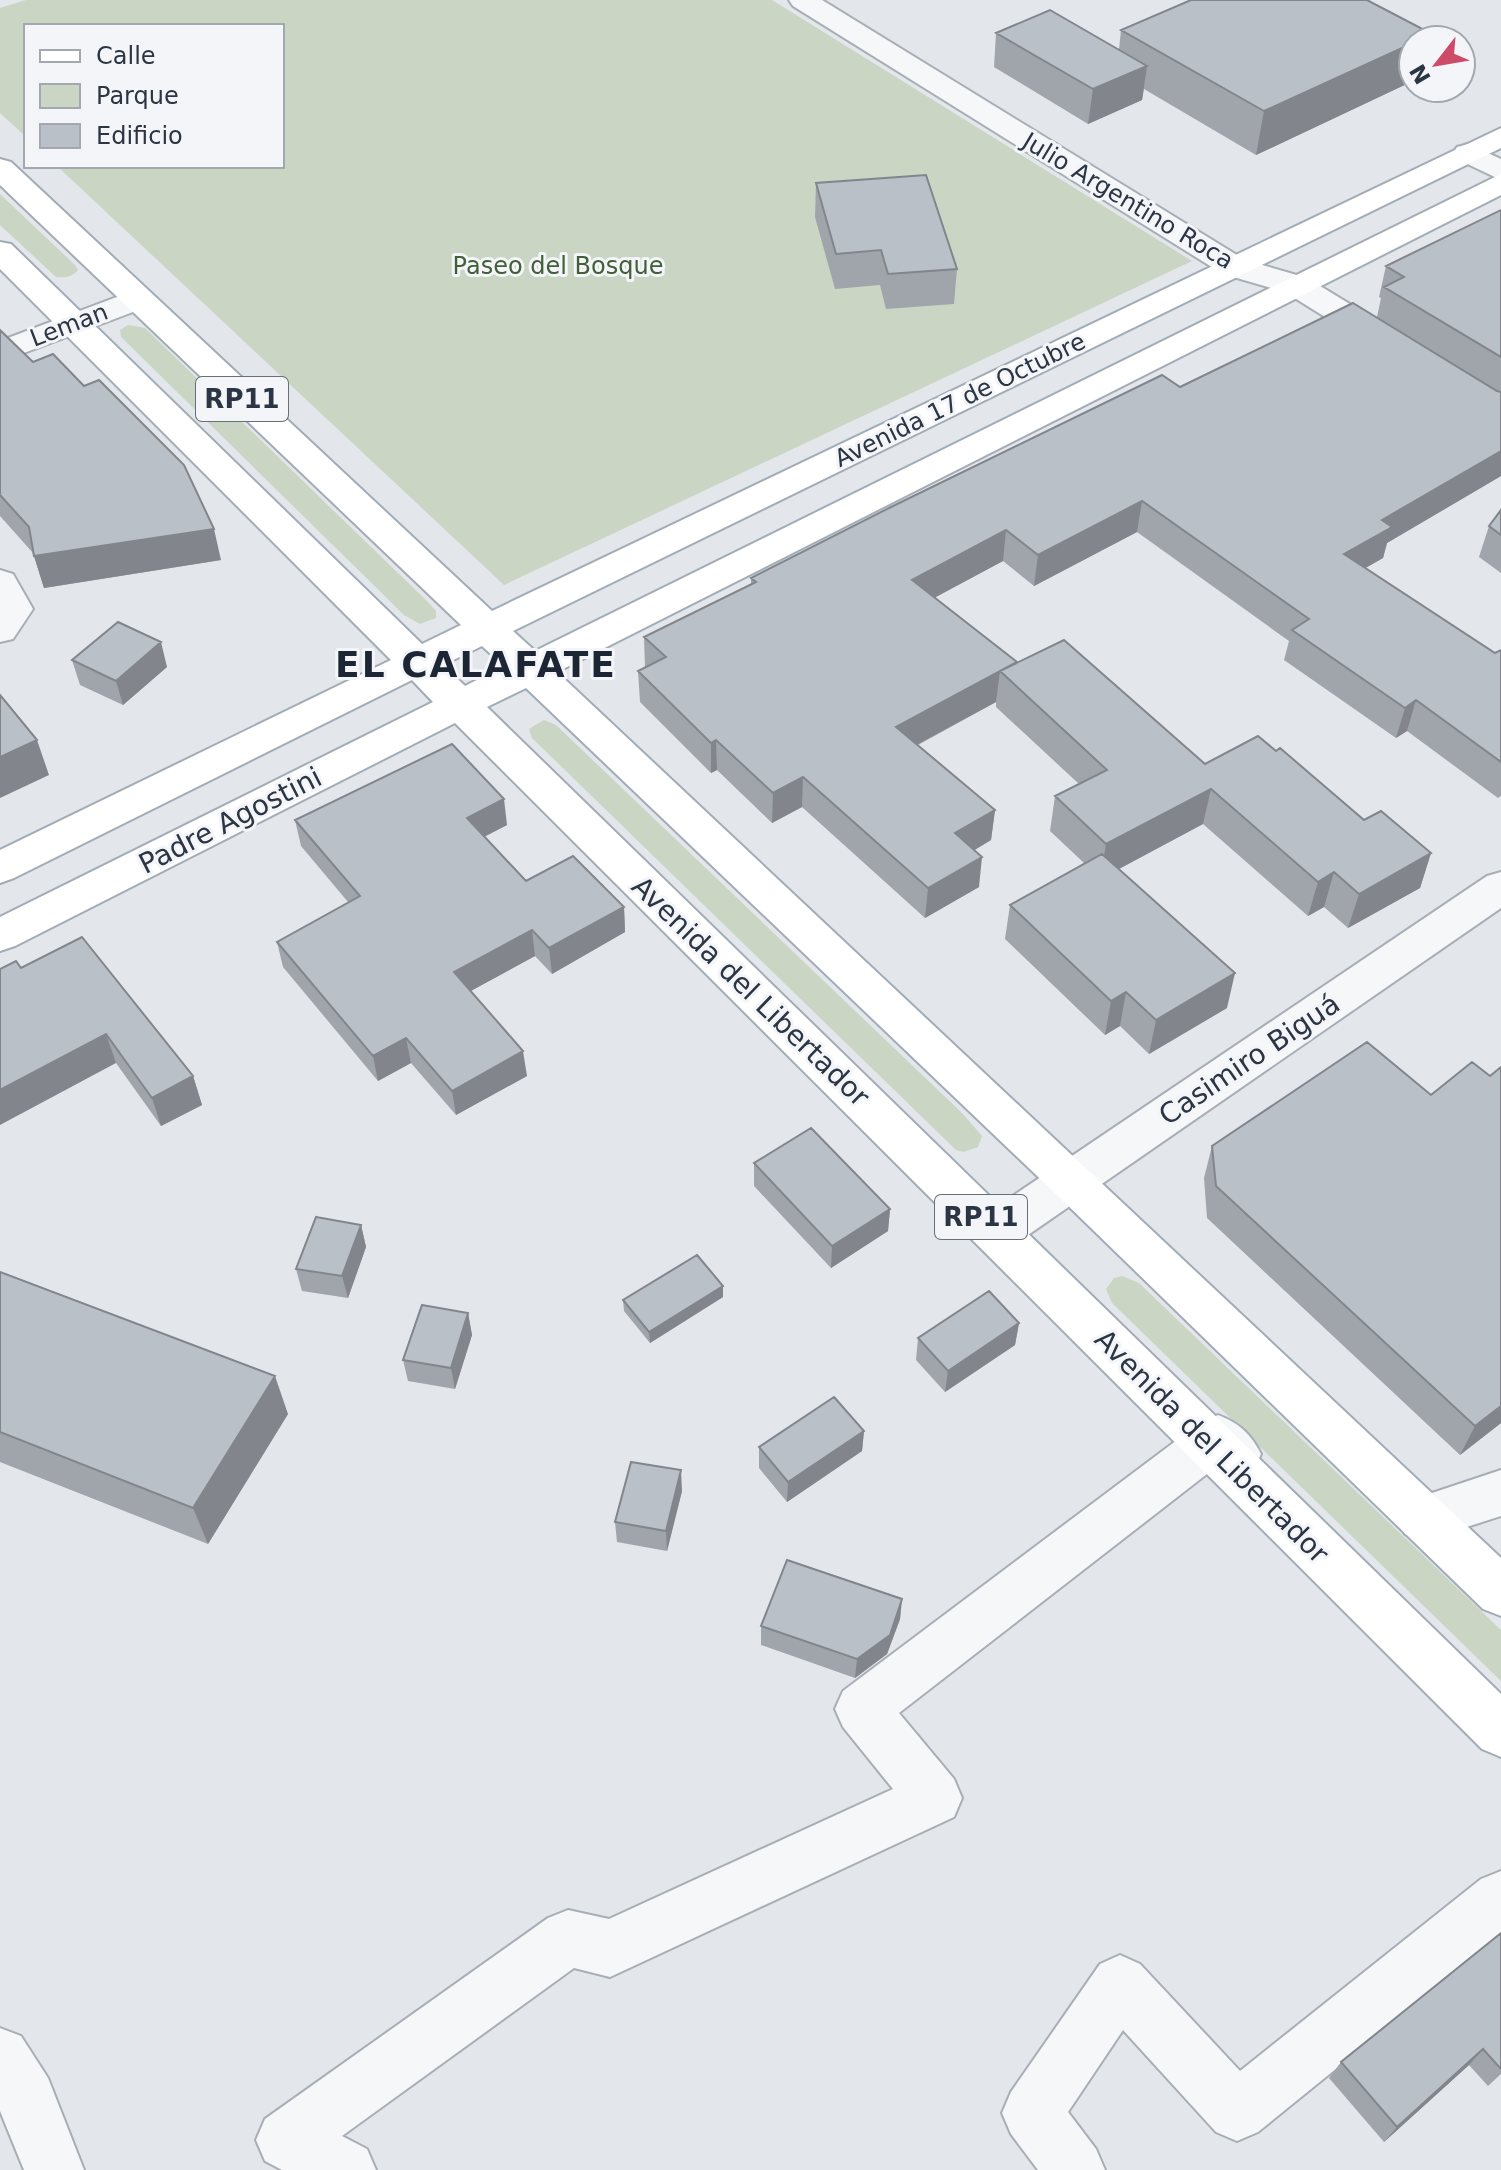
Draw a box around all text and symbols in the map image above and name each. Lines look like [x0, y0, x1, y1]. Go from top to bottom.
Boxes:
legend [24, 24, 284, 168]
north arrow [1397, 24, 1477, 104]
text: Calle [96, 42, 156, 70]
text: N [1405, 60, 1436, 88]
text: Parque [96, 82, 179, 110]
text: Edificio [96, 122, 183, 150]
street label: Julio Argentino Roca [1016, 126, 1238, 275]
park label: Paseo del Bosque [453, 252, 663, 280]
street label: Leman [26, 297, 112, 353]
street label: Avenida 17 de Octubre [830, 327, 1090, 473]
road number: RP11 [196, 377, 288, 421]
district label: EL CALAFATE [335, 644, 617, 685]
street label: Padre Agostini [133, 760, 327, 881]
street label: Avenida del Libertador [625, 869, 876, 1114]
street label: Casimiro Biguá [1153, 987, 1346, 1132]
road number: RP11 [935, 1195, 1027, 1239]
street label: Avenida del Libertador [1088, 1323, 1336, 1570]

